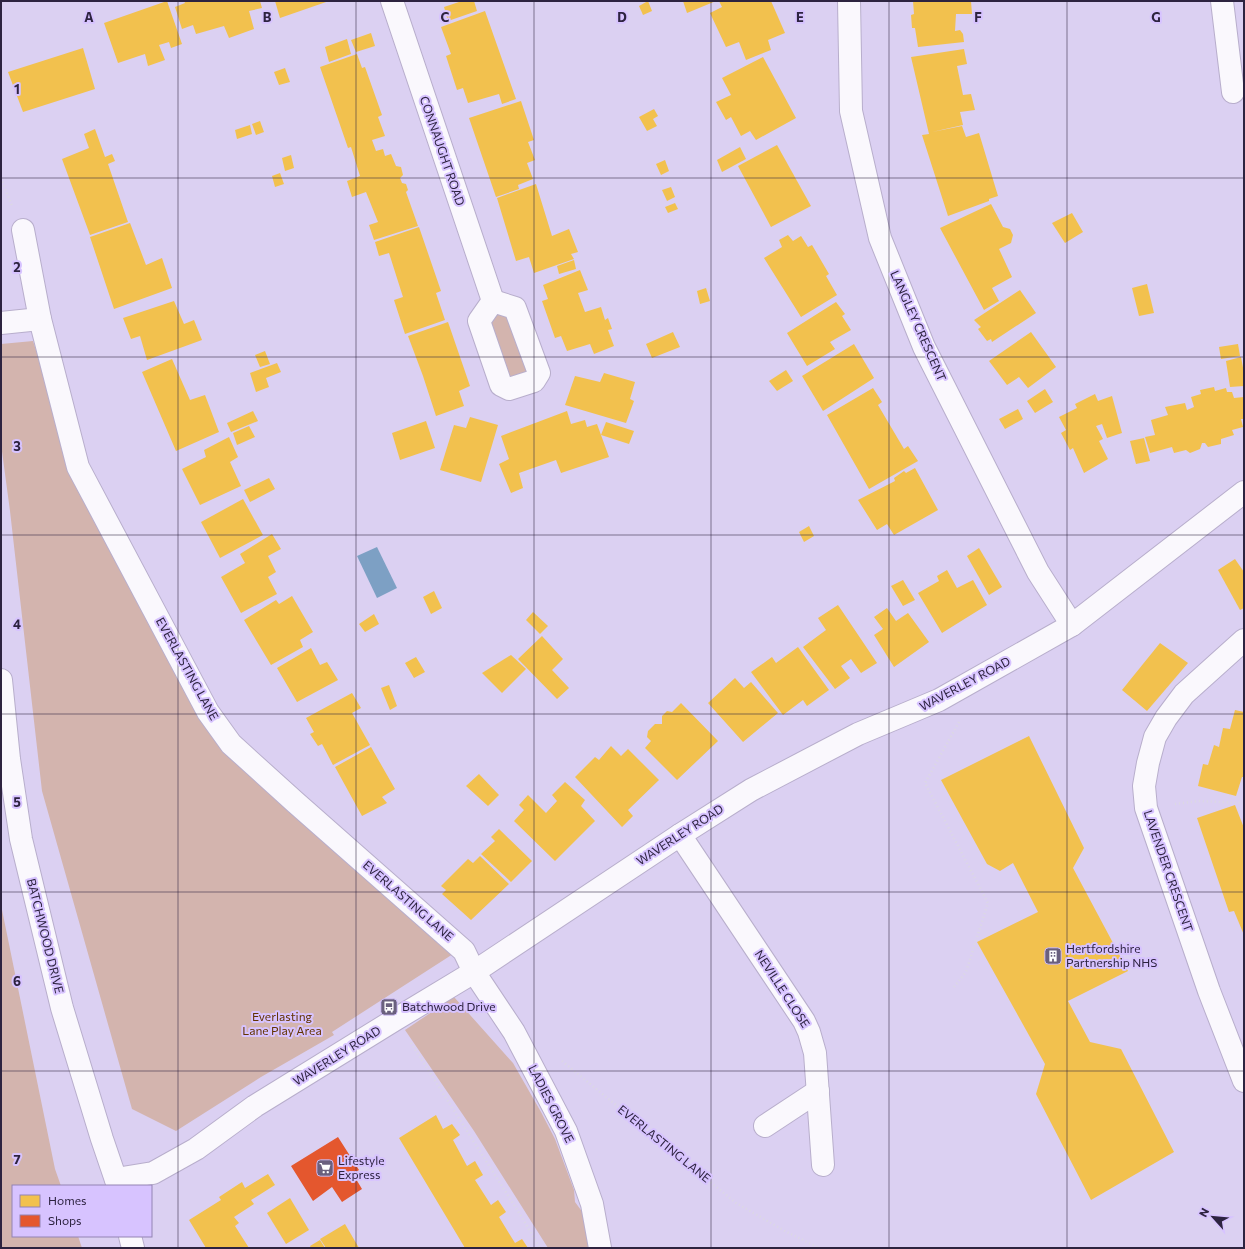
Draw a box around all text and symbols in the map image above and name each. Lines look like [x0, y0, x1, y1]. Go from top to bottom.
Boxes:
text: A [84, 9, 94, 25]
text: B [263, 9, 272, 25]
text: C [441, 9, 450, 25]
text: D [617, 9, 627, 25]
text: E [796, 9, 804, 25]
text: F [974, 9, 982, 25]
text: G [1151, 9, 1161, 25]
text: 1 [14, 81, 20, 97]
street label: CONNAUGHT ROAD [418, 94, 468, 207]
text: 2 [13, 259, 21, 275]
street label: LANGLEY CRESCENT [888, 268, 950, 383]
text: 3 [13, 438, 21, 454]
street label: EVERLASTING LANE [154, 615, 222, 722]
text: 4 [13, 616, 21, 632]
street label: WAVERLEY ROAD [917, 653, 1012, 713]
text: 5 [13, 794, 21, 810]
street label: WAVERLEY ROAD [633, 801, 726, 867]
street label: LAVENDER CRESCENT [1142, 808, 1196, 934]
street label: EVERLASTING LANE [361, 857, 457, 943]
street label: BATCHWOOD DRIVE [25, 877, 67, 995]
place label: Hertfordshire Partnership NHS [1066, 941, 1157, 969]
building icon: Hertfordshire Partnership NHS [1043, 946, 1063, 966]
street label: NEVILLE CLOSE [753, 947, 813, 1030]
text: 6 [13, 973, 21, 989]
bus stop icon: Batchwood Drive [379, 997, 399, 1017]
place label: Batchwood Drive [402, 999, 495, 1013]
park label: Everlasting Lane Play Area [242, 1009, 322, 1037]
street label: WAVERLEY ROAD [290, 1022, 383, 1088]
street label: LADIES GROVE [526, 1062, 578, 1145]
street label: EVERLASTING LANE [616, 1102, 714, 1185]
text: 7 [13, 1151, 21, 1167]
place label: Lifestyle Express [338, 1153, 385, 1181]
supermarket icon: Lifestyle Express [315, 1158, 335, 1178]
legend [12, 1185, 152, 1237]
text: Homes [48, 1193, 86, 1207]
north arrow [1193, 1197, 1233, 1237]
text: N [1196, 1206, 1211, 1219]
text: Shops [48, 1213, 82, 1227]

